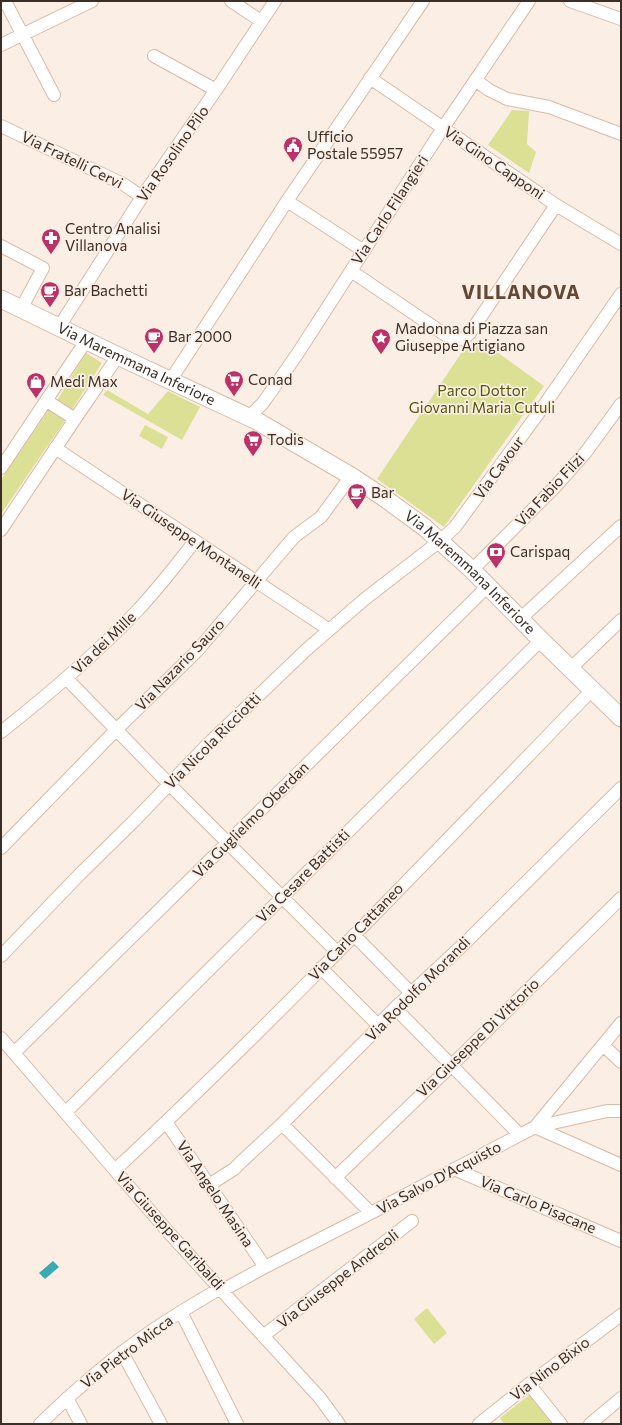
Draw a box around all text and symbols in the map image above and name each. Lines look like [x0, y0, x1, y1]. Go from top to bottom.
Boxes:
street label: Via Rosolino Pilo [132, 102, 212, 205]
street label: Via Gino Capponi [441, 122, 548, 202]
street label: Via Fratelli Cervi [19, 127, 126, 192]
place label: Ufficio Postale 55957 [307, 127, 403, 162]
public building icon: Ufficio Postale 55957 [282, 135, 304, 163]
street label: Via Carlo Filangieri [347, 151, 431, 268]
place label: Centro Analisi Villanova [65, 219, 161, 254]
pharmacy icon: Centro Analisi Villanova [40, 227, 62, 255]
cafe icon: Bar Bachetti [39, 280, 61, 308]
district label: VILLANOVA [461, 280, 581, 303]
place label: Bar Bachetti [64, 281, 148, 299]
street label: Via Maremmana Inferiore [55, 318, 219, 408]
place label: Madonna di Piazza san Giuseppe Artigiano [395, 319, 548, 354]
cafe icon: Bar 2000 [143, 326, 165, 354]
place label: Bar 2000 [168, 327, 232, 345]
place icon: Madonna di Piazza san Giuseppe Artigiano [370, 327, 392, 355]
supermarket icon: Conad [223, 369, 245, 397]
place label: Conad [248, 370, 292, 388]
shop icon: Medi Max [25, 371, 47, 399]
place label: Medi Max [50, 372, 118, 390]
park label: Parco Dottor Giovanni Maria Cutuli [409, 381, 555, 416]
supermarket icon: Todis [242, 429, 264, 457]
place label: Todis [267, 430, 304, 448]
street label: Via Cavour [469, 432, 527, 502]
street label: Via Fabio Filzi [511, 449, 588, 530]
cafe icon: Bar [346, 482, 368, 510]
place label: Bar [371, 483, 395, 501]
street label: Via Giuseppe Montanelli [118, 485, 265, 592]
street label: Via Maremmana Inferiore [402, 506, 540, 637]
bank icon: Carispaq [485, 541, 507, 569]
place label: Carispaq [510, 542, 570, 560]
street label: Via dei Mille [68, 607, 139, 677]
street label: Via Nazario Sauro [131, 615, 228, 714]
street label: Via Nicola Ricciotti [160, 688, 264, 792]
street label: Via Guglielmo Oberdan [189, 758, 312, 881]
street label: Via Cesare Battisti [252, 825, 353, 926]
street label: Via Carlo Cattaneo [304, 879, 406, 984]
street label: Via Rodolfo Morandi [361, 932, 473, 1044]
street label: Via Giuseppe Di Vittorio [412, 974, 542, 1100]
street label: Via Angelo Masina [174, 1137, 258, 1250]
street label: Via Salvo D'Acquisto [373, 1137, 504, 1217]
street label: Via Giuseppe Garibaldi [113, 1167, 229, 1293]
street label: Via Carlo Pisacane [478, 1172, 599, 1237]
street label: Via Giuseppe Andreoli [273, 1225, 402, 1331]
street label: Via Pietro Micca [77, 1311, 176, 1392]
street label: Via Nino Bixio [506, 1332, 593, 1404]

